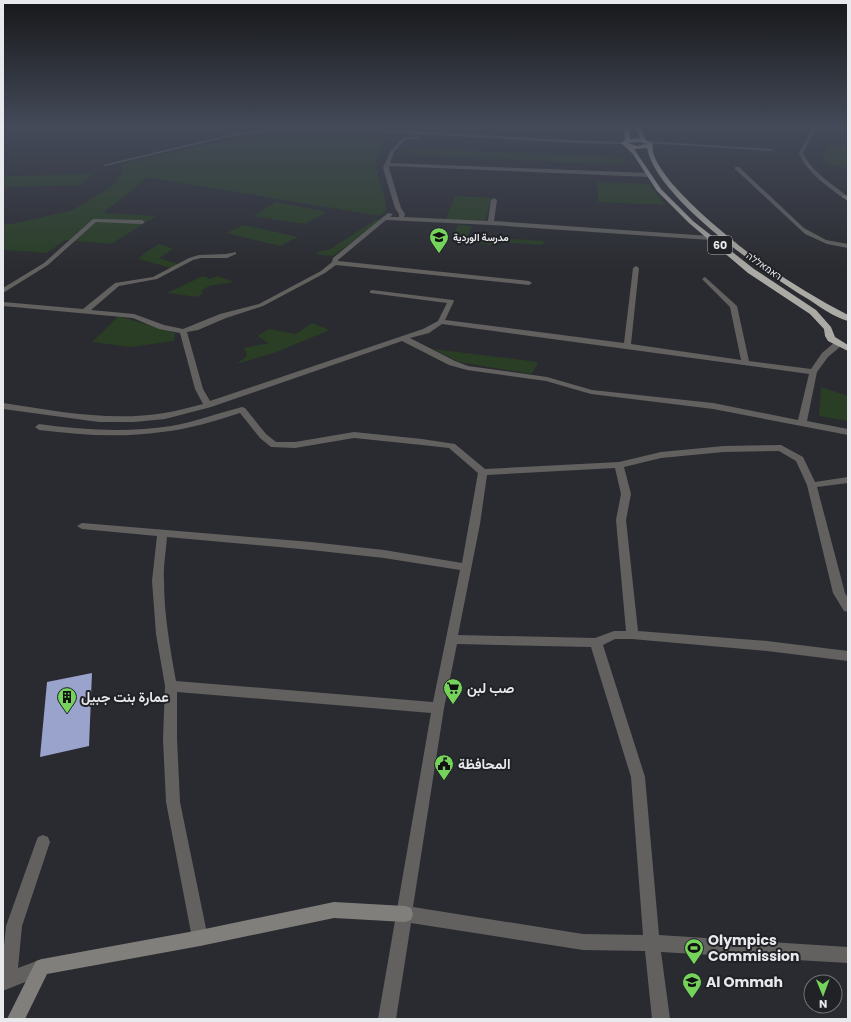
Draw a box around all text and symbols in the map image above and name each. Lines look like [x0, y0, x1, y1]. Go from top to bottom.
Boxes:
school or university icon: مدرسة الوردية [428, 226, 450, 254]
place label: مدرسة الوردية [453, 230, 509, 245]
road number: 60 [708, 236, 732, 254]
street label: ראמאללה [743, 248, 785, 284]
supermarket icon: صب لبن [442, 677, 464, 705]
place label: صب لبن [467, 678, 514, 698]
building icon: عمارة بنت جبيل [56, 686, 78, 714]
place label: عمارة بنت جبيل [81, 687, 169, 707]
public building icon: المحافظة [433, 753, 455, 781]
place label: المحافظة [458, 754, 511, 774]
place label: Olympics Commission [708, 930, 799, 966]
sports icon: Olympics Commission [683, 937, 705, 965]
school or university icon: Al Ommah [681, 971, 703, 999]
place label: Al Ommah [706, 972, 783, 992]
north arrow [803, 974, 843, 1014]
text: N [819, 996, 827, 1012]

